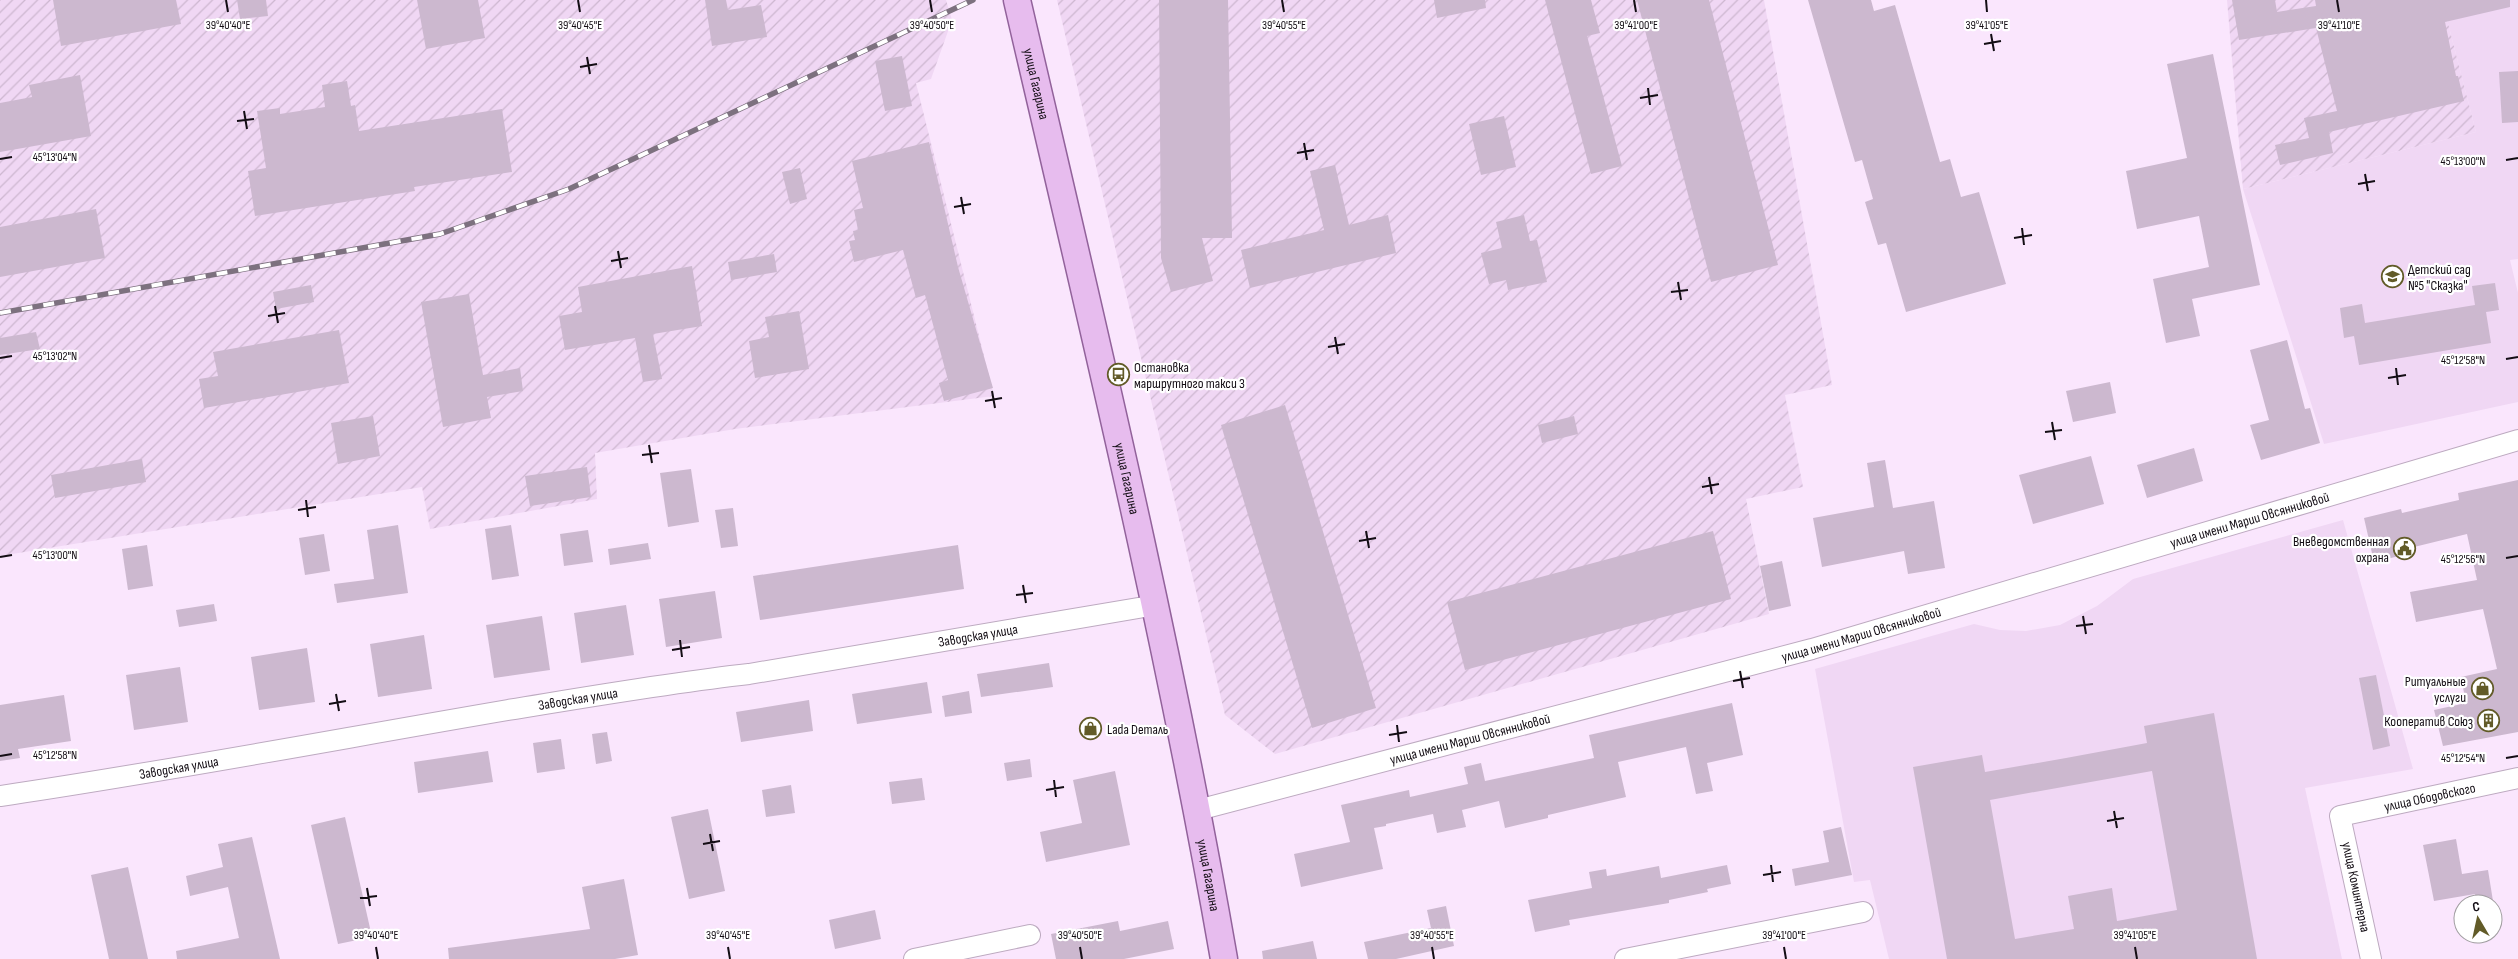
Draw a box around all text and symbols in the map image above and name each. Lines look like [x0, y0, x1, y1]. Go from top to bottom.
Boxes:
text: 39°40'40"E [206, 18, 250, 33]
text: 39°40'45"E [558, 18, 602, 33]
text: 39°40'50"E [910, 18, 954, 33]
text: 39°40'55"E [1262, 18, 1306, 33]
text: 39°41'00"E [1614, 18, 1658, 33]
text: 39°41'05"E [1965, 18, 2009, 33]
text: 39°41'10"E [2318, 18, 2360, 33]
street label: улица Гагарина [1020, 46, 1053, 121]
text: 45°13'04"N [33, 150, 77, 165]
text: 45°13'00"N [2441, 154, 2485, 169]
place label: Детский сад №5 "Сказка" [2408, 261, 2471, 294]
school or university icon: Детский сад №5 "Сказка" [2380, 265, 2404, 289]
text: 45°13'02"N [33, 349, 77, 364]
text: 45°12'58"N [2441, 353, 2485, 368]
place label: Остановка маршрутного такси 3 [1134, 359, 1245, 392]
bus stop icon: Остановка маршрутного такси 3 [1106, 363, 1130, 387]
street label: улица Гагарина [1111, 441, 1143, 516]
street label: улица имени Марии Овсянниковой [2168, 488, 2331, 551]
place label: Вневедомственная охрана [2293, 533, 2389, 566]
public building icon: Вневедомственная охрана [2393, 537, 2417, 561]
text: 45°13'00"N [33, 548, 77, 563]
text: 45°12'56"N [2441, 552, 2485, 567]
street label: улица имени Марии Овсянниковой [1779, 603, 1943, 665]
street label: Заводская улица [937, 620, 1019, 650]
place label: Ритуальные услуги [2405, 673, 2466, 706]
shop icon: Ритуальные услуги [2470, 677, 2494, 701]
street label: Заводская улица [537, 684, 619, 713]
building icon: Кооператив Союз [2477, 709, 2501, 733]
street label: улица имени Марии Овсянниковой [1388, 710, 1552, 768]
place label: Кооператив Союз [2384, 713, 2473, 730]
shop icon: Lada Dеталь [1079, 717, 1103, 741]
place label: Lada Dеталь [1107, 721, 1168, 738]
text: 45°12'58"N [33, 748, 77, 763]
text: 45°12'54"N [2441, 751, 2485, 766]
street label: Заводская улица [138, 752, 220, 783]
street label: улица Ободовского [2382, 779, 2477, 815]
street label: улица Гагарина [1194, 838, 1224, 912]
street label: улица Коминтерна [2338, 840, 2374, 934]
north arrow [2453, 894, 2503, 944]
text: С [2471, 898, 2481, 916]
text: 39°40'40"E [354, 928, 398, 943]
text: 39°40'45"E [706, 928, 750, 943]
text: 39°40'50"E [1058, 928, 1102, 943]
text: 39°40'55"E [1410, 928, 1454, 943]
text: 39°41'00"E [1762, 928, 1806, 943]
text: 39°41'05"E [2113, 928, 2157, 943]

